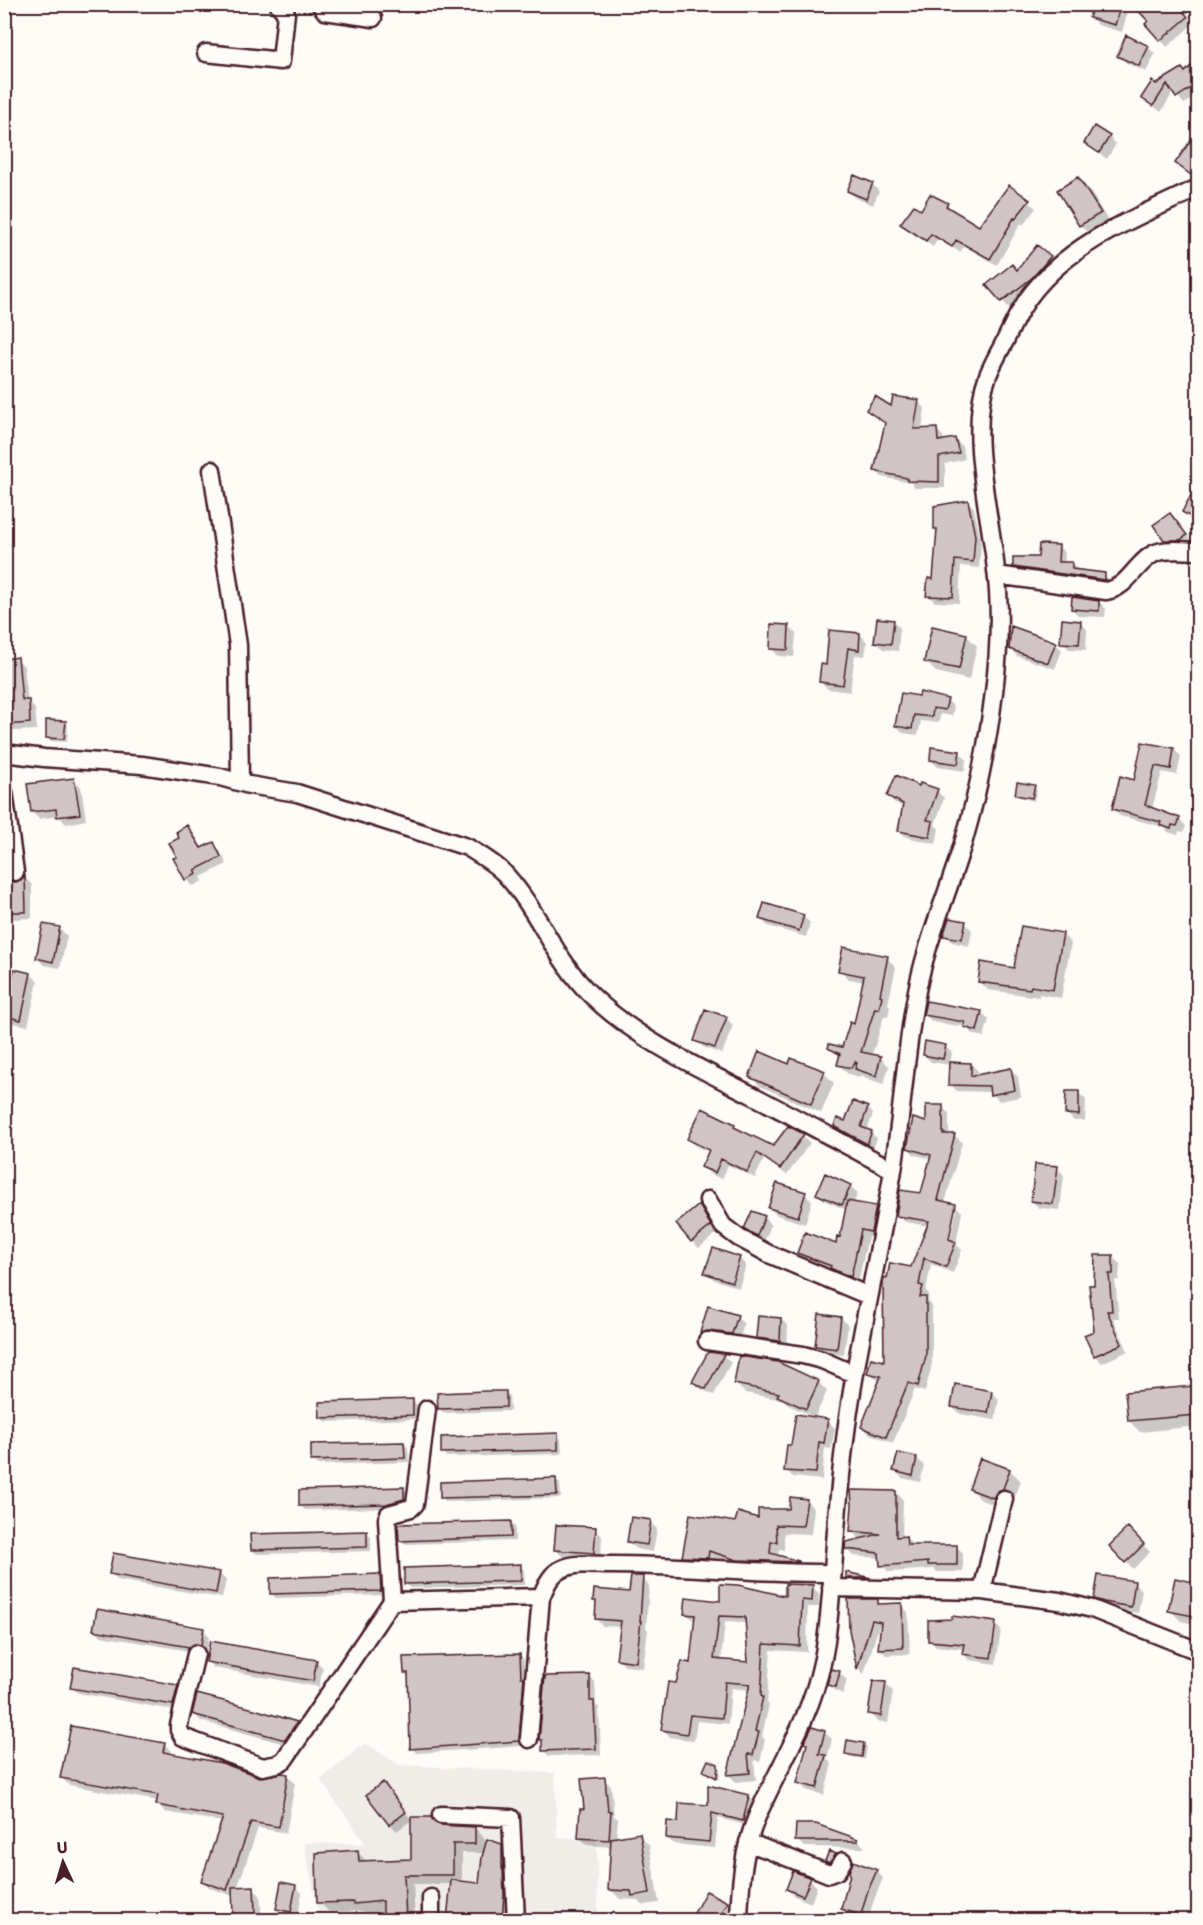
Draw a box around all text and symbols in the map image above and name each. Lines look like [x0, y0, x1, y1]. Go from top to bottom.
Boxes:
north arrow [33, 1832, 93, 1892]
text: U [56, 1837, 68, 1858]

